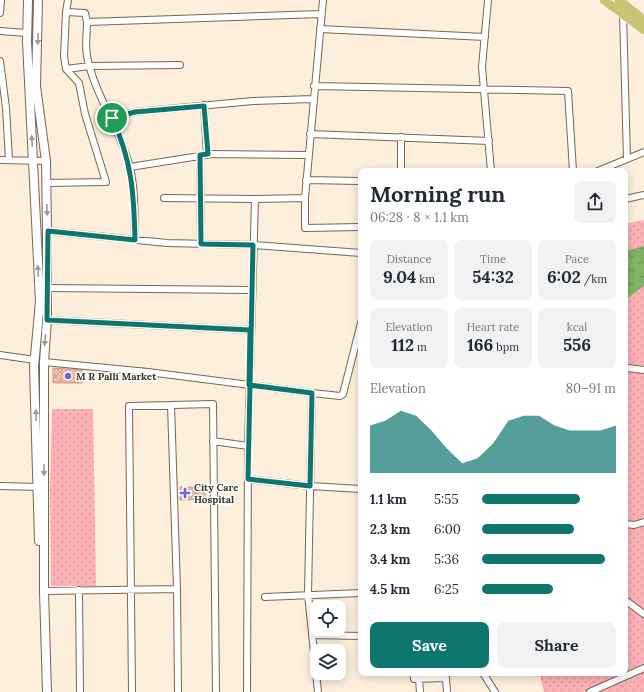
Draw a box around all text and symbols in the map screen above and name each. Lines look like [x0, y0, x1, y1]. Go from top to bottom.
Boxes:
one-way arrow [34, 33, 41, 45]
pin [95, 101, 129, 135]
icon: arrive [101, 107, 123, 129]
one-way arrow [29, 135, 35, 148]
text: Morning run [370, 180, 505, 208]
button: share [574, 181, 616, 223]
one-way arrow [44, 204, 50, 217]
text: 06:28 · 8 × 1.1 km [370, 209, 469, 226]
text: Distance [387, 252, 431, 266]
text: Time [480, 252, 506, 266]
text: Pace [565, 252, 589, 266]
one-way arrow [35, 265, 42, 277]
text: 9.04 [383, 266, 416, 288]
text: 54:32 [472, 266, 514, 288]
text: 6:02 [547, 266, 581, 288]
text: km [416, 272, 435, 286]
text: /km [581, 272, 607, 286]
text: Elevation [385, 320, 433, 334]
text: Heart rate [467, 320, 519, 334]
text: kcal [567, 320, 587, 334]
one-way arrow [42, 334, 49, 346]
text: 112 [391, 334, 414, 356]
text: 166 [467, 334, 493, 356]
text: 556 [563, 334, 591, 356]
text: m [414, 340, 427, 354]
text: bpm [493, 340, 519, 354]
place label: M R Palli Market [76, 370, 157, 383]
marker: M R Palli Market [63, 371, 73, 381]
text: Elevation [370, 380, 426, 397]
text: 80–91 m [566, 380, 616, 397]
one-way arrow [33, 408, 39, 421]
one-way arrow [41, 464, 47, 477]
place label: City Care Hospital [194, 481, 239, 506]
marker: City Care Hospital [179, 487, 191, 499]
text: 1.1 km [370, 491, 407, 508]
text: 5:55 [434, 491, 459, 508]
text: 2.3 km [370, 521, 410, 538]
text: 6:00 [434, 521, 461, 538]
text: 3.4 km [370, 551, 411, 568]
text: 5:36 [434, 551, 459, 568]
text: 4.5 km [370, 581, 410, 598]
text: 6:25 [434, 581, 459, 598]
map controls [310, 600, 346, 680]
button: locate [310, 600, 346, 636]
button: Save [370, 622, 489, 668]
button: Share [497, 622, 616, 668]
button: layers [310, 644, 346, 680]

